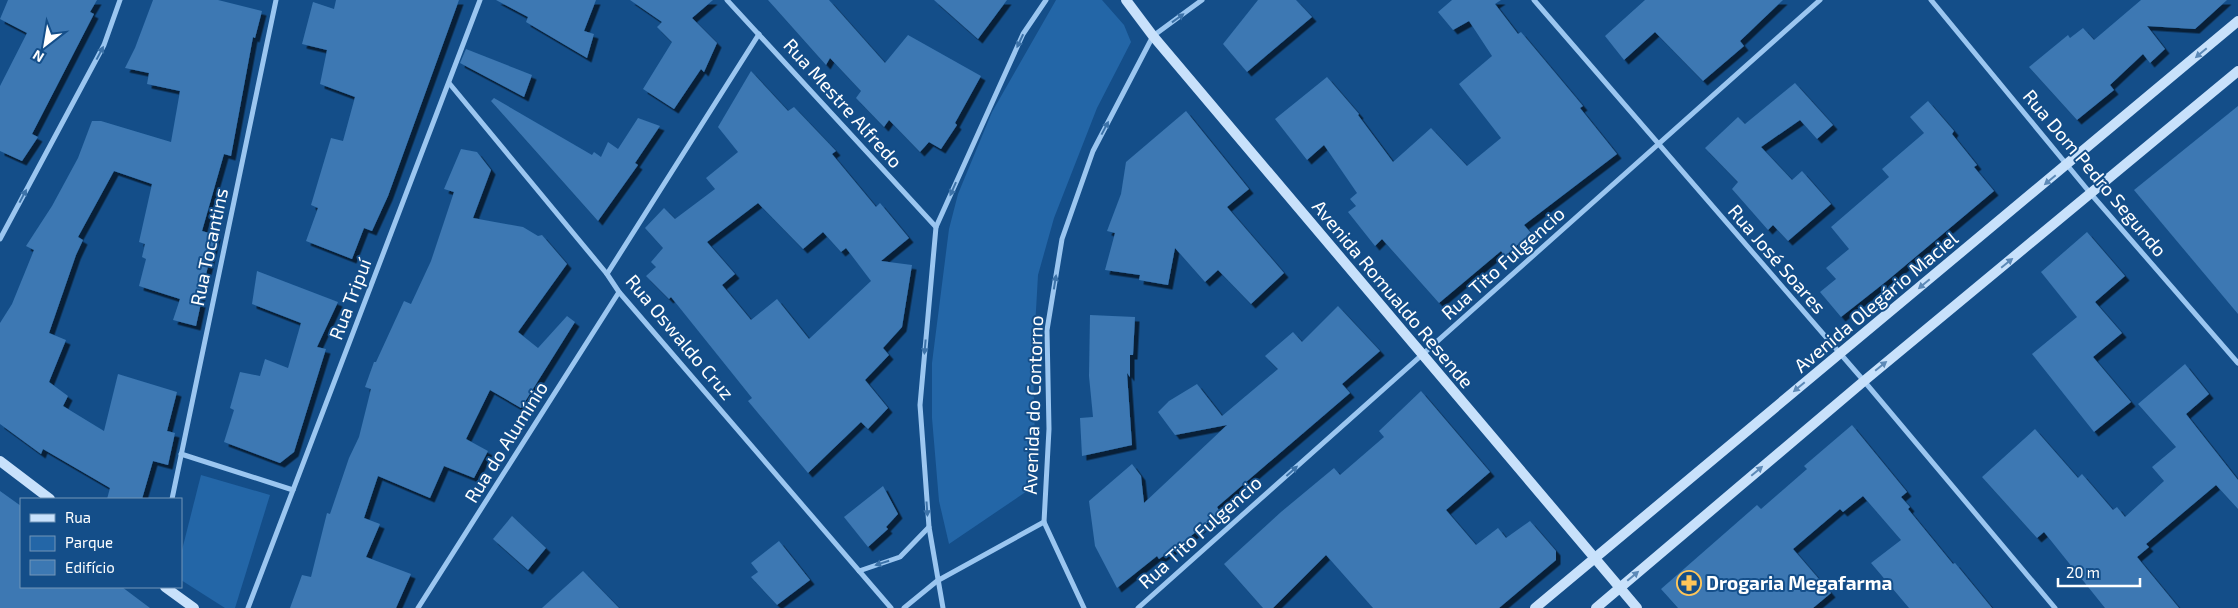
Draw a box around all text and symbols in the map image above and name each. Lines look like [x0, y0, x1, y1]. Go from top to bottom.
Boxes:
one-way arrow [1171, 13, 1184, 23]
north arrow [20, 20, 70, 70]
street label: Rua Mestre Alfredo [779, 33, 908, 172]
one-way arrow [1016, 34, 1024, 48]
one-way arrow [96, 45, 104, 60]
text: N [29, 47, 47, 66]
one-way arrow [2194, 47, 2207, 58]
street label: Rua Dom Pedro Segundo [2019, 84, 2172, 261]
one-way arrow [1101, 121, 1109, 135]
one-way arrow [2044, 175, 2057, 186]
one-way arrow [948, 182, 956, 196]
street label: Rua Tocantins [185, 186, 232, 308]
one-way arrow [19, 188, 27, 203]
street label: Avenida Romualdo Resende [1308, 195, 1479, 392]
street label: Rua José Soares [1724, 199, 1831, 318]
street label: Rua Tito Fulgencio [1436, 201, 1569, 324]
street label: Avenida Olegário Maciel [1789, 226, 1963, 377]
street label: Rua Tripuí [324, 254, 376, 343]
one-way arrow [2000, 258, 2013, 269]
street label: Rua Oswaldo Cruz [621, 269, 739, 404]
one-way arrow [1052, 273, 1060, 289]
one-way arrow [1918, 278, 1931, 289]
street label: Avenida do Contorno [1018, 315, 1047, 495]
one-way arrow [921, 340, 929, 356]
one-way arrow [1875, 361, 1888, 372]
street label: Rua do Alumínio [459, 377, 552, 507]
one-way arrow [1793, 382, 1806, 393]
one-way arrow [1286, 465, 1298, 477]
one-way arrow [1750, 466, 1763, 477]
street label: Rua Tito Fulgencio [1133, 470, 1266, 593]
legend [20, 498, 182, 588]
one-way arrow [924, 501, 932, 517]
text: Rua [65, 508, 91, 526]
text: Parque [65, 533, 113, 551]
scale bar [2058, 556, 2140, 588]
text: Edifício [65, 558, 115, 576]
one-way arrow [875, 560, 890, 567]
text: 20 m [2066, 563, 2100, 581]
pharmacy icon: Drogaria Megafarma [1676, 570, 1702, 596]
one-way arrow [1626, 571, 1639, 582]
place label: Drogaria Megafarma [1706, 571, 1892, 594]

